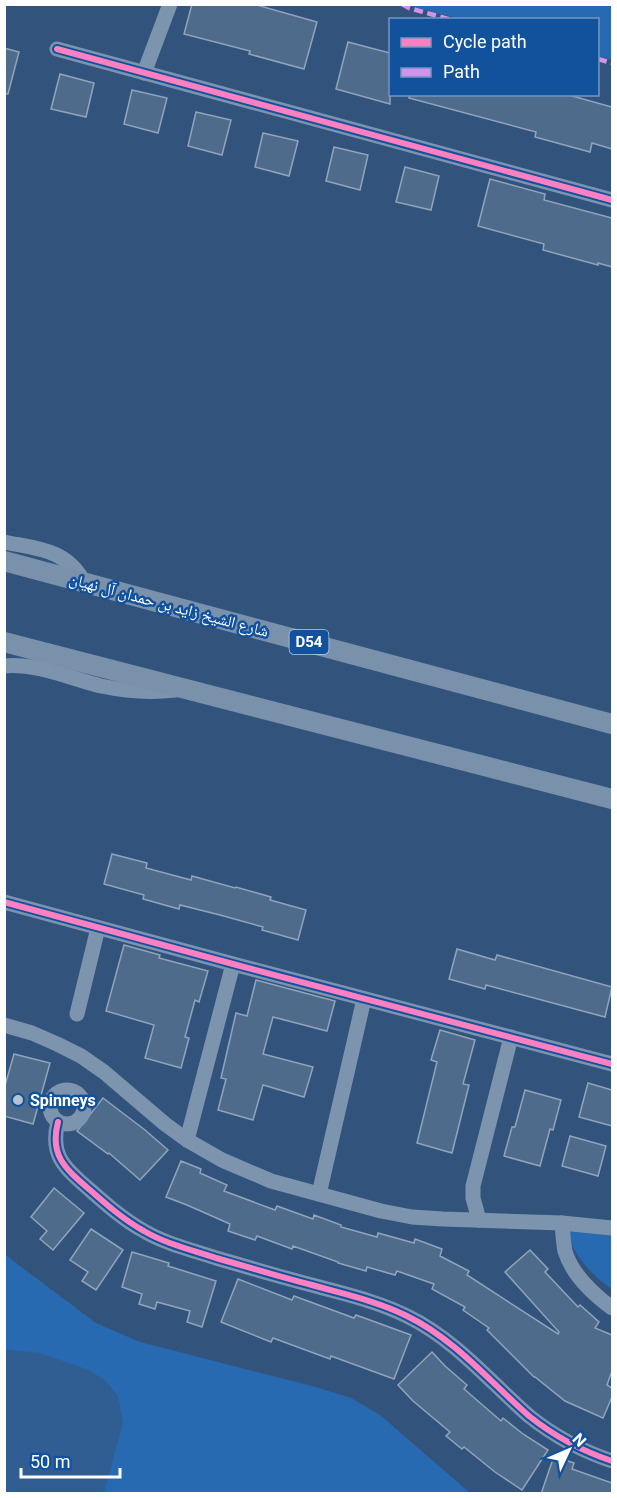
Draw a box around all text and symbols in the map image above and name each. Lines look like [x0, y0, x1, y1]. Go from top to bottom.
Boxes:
legend [389, 18, 599, 96]
text: Cycle path [443, 31, 527, 52]
text: Path [443, 61, 480, 82]
street label: شارع الشيخ زايد بن حمدان آل نهيان [67, 569, 271, 642]
road number: D54 [290, 630, 328, 654]
place label: Spinneys [30, 1091, 96, 1110]
marker: Spinneys [11, 1093, 25, 1107]
north arrow [539, 1420, 599, 1480]
text: N [569, 1429, 590, 1451]
scale bar [21, 1441, 120, 1479]
text: 50 m [30, 1451, 70, 1472]

